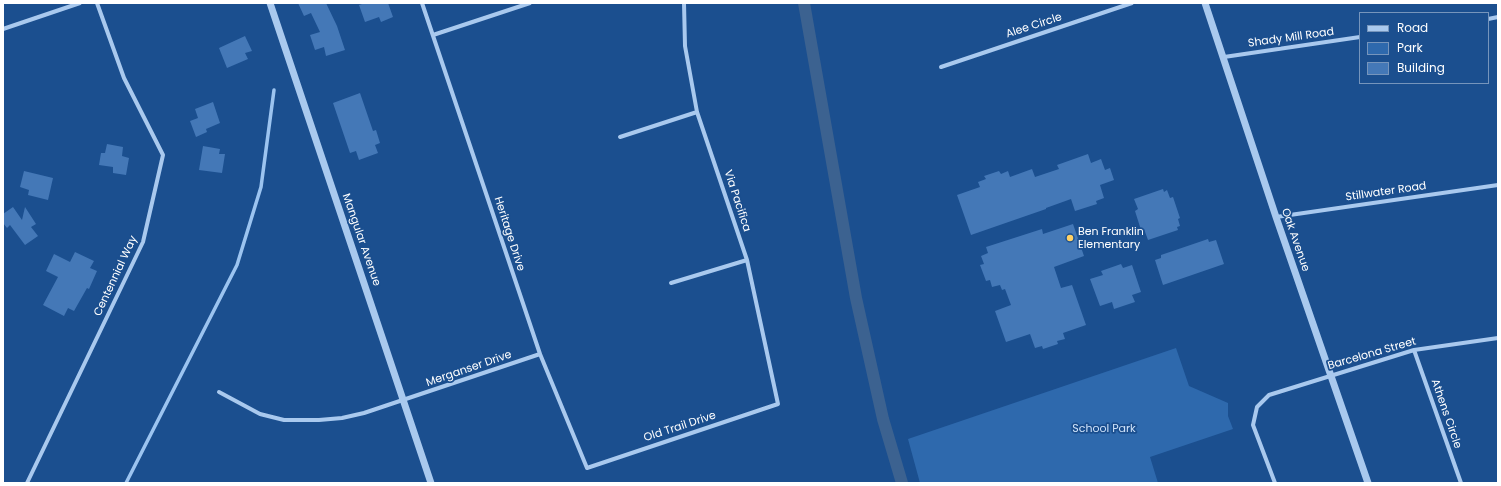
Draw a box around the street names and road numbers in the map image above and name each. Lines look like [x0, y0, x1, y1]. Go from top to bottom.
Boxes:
street label: Alee Circle [1004, 11, 1064, 41]
street label: Shady Mill Road [1247, 25, 1335, 51]
street label: Via Pacifica [721, 168, 753, 234]
street label: Stillwater Road [1345, 180, 1427, 204]
street label: Mangular Avenue [339, 192, 383, 288]
street label: Heritage Drive [491, 195, 527, 273]
street label: Oak Avenue [1278, 207, 1312, 273]
street label: Centennial Way [92, 234, 140, 318]
street label: Barcelona Street [1326, 335, 1418, 373]
street label: Merganser Drive [425, 348, 513, 390]
street label: Athens Circle [1428, 378, 1464, 450]
street label: Old Trail Drive [642, 409, 718, 445]

